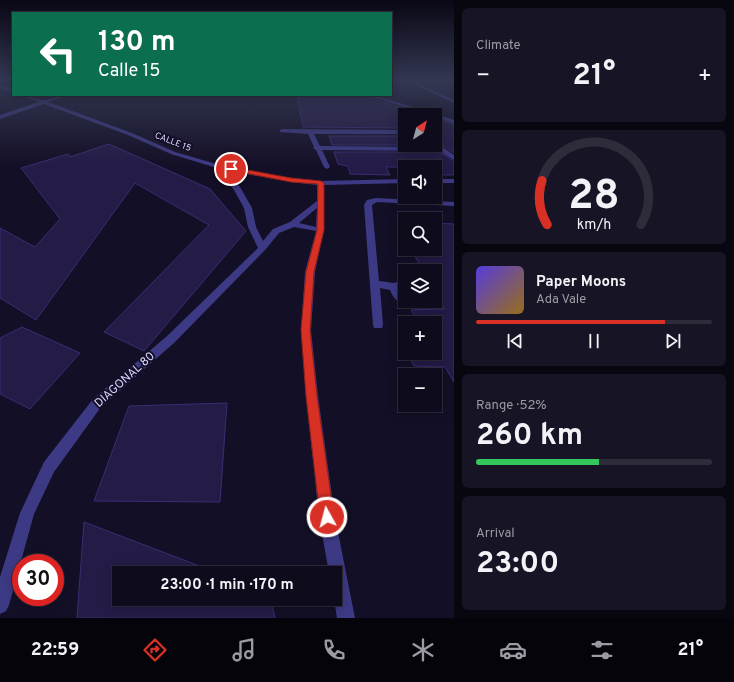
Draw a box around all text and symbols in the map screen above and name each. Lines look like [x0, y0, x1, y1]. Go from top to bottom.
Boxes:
text: 130 m [98, 25, 176, 61]
icon: left [32, 28, 84, 80]
text: Climate [476, 38, 521, 54]
text: 21° [573, 58, 615, 95]
text: Calle 15 [98, 60, 160, 83]
text: − [476, 63, 490, 90]
text: + [698, 63, 712, 90]
north arrow [398, 108, 442, 152]
map controls [398, 108, 442, 412]
street label: CALLE 15 [153, 130, 193, 154]
pin [214, 152, 248, 186]
icon: arrive [220, 158, 242, 180]
button: sound [398, 160, 442, 204]
text: 28 [568, 171, 620, 224]
button: search [398, 212, 442, 256]
text: km/h [577, 216, 611, 234]
button: layers [398, 264, 442, 308]
text: Paper Moons [536, 273, 626, 292]
text: Ada Vale [536, 292, 586, 308]
button: + [398, 316, 442, 360]
icon: previous [504, 330, 526, 352]
icon: pause [583, 330, 605, 352]
icon: next [662, 330, 684, 352]
street label: DIAGONAL 80 [91, 349, 159, 411]
button: − [398, 368, 442, 412]
text: Range · 52% [476, 398, 547, 414]
text: 260 km [476, 418, 583, 455]
position arrow [306, 496, 348, 538]
text: Arrival [476, 526, 515, 542]
text: 23:00 [476, 546, 559, 583]
speed limit sign: 30 [12, 554, 64, 606]
text: 23:00 · 1 min · 170 m [160, 576, 294, 595]
icon: directions [141, 636, 169, 664]
icon: music [230, 636, 258, 664]
icon: phone [320, 636, 348, 664]
icon: climate [409, 636, 437, 664]
icon: car [499, 636, 527, 664]
icon: filters [588, 636, 616, 664]
text: 22:59 [31, 639, 79, 662]
text: 21° [677, 639, 703, 662]

